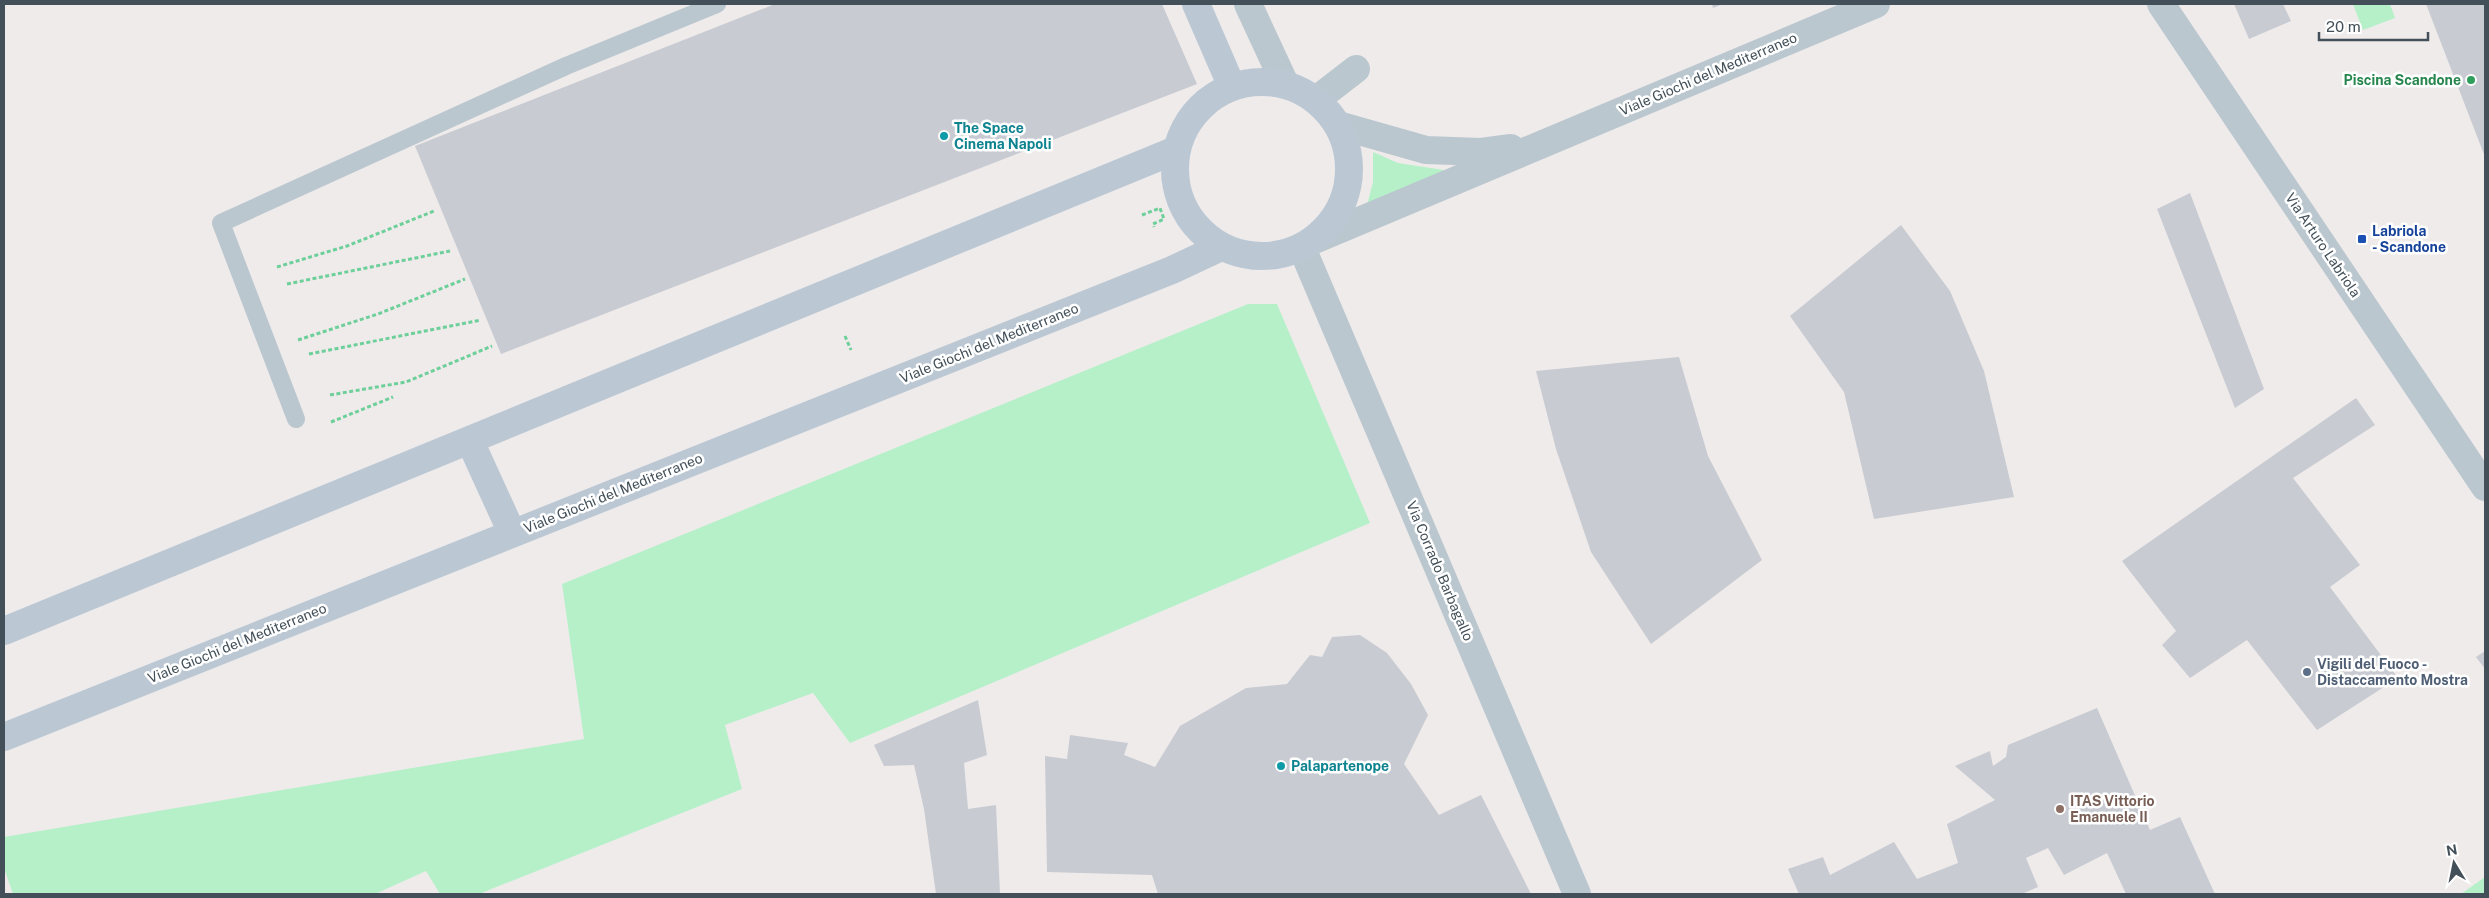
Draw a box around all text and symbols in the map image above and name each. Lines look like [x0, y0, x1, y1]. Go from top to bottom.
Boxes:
scale bar [2319, 10, 2428, 42]
text: 20 m [2326, 18, 2361, 35]
street label: Viale Giochi del Mediterraneo [1617, 29, 1799, 119]
place label: Piscina Scandone [2344, 72, 2461, 88]
marker: Piscina Scandone [2465, 74, 2477, 86]
place label: The Space Cinema Napoli [954, 120, 1051, 152]
marker: The Space Cinema Napoli [938, 130, 950, 142]
street label: Via Arturo Labriola [2282, 190, 2364, 300]
place label: Labriola - Scandone [2372, 223, 2446, 255]
marker: Labriola - Scandone [2356, 233, 2368, 245]
street label: Viale Giochi del Mediterraneo [897, 300, 1081, 386]
street label: Viale Giochi del Mediterraneo [521, 450, 705, 536]
street label: Via Corrado Barbagallo [1403, 499, 1477, 643]
street label: Viale Giochi del Mediterraneo [145, 600, 329, 686]
place label: Vigili del Fuoco - Distaccamento Mostra [2317, 656, 2468, 688]
marker: Vigili del Fuoco - Distaccamento Mostra [2301, 666, 2313, 678]
place label: Palapartenope [1291, 758, 1389, 774]
marker: Palapartenope [1275, 760, 1287, 772]
place label: ITAS Vittorio Emanuele II [2070, 793, 2154, 825]
marker: ITAS Vittorio Emanuele II [2054, 803, 2066, 815]
north arrow [2429, 838, 2479, 888]
text: N [2445, 841, 2459, 859]

